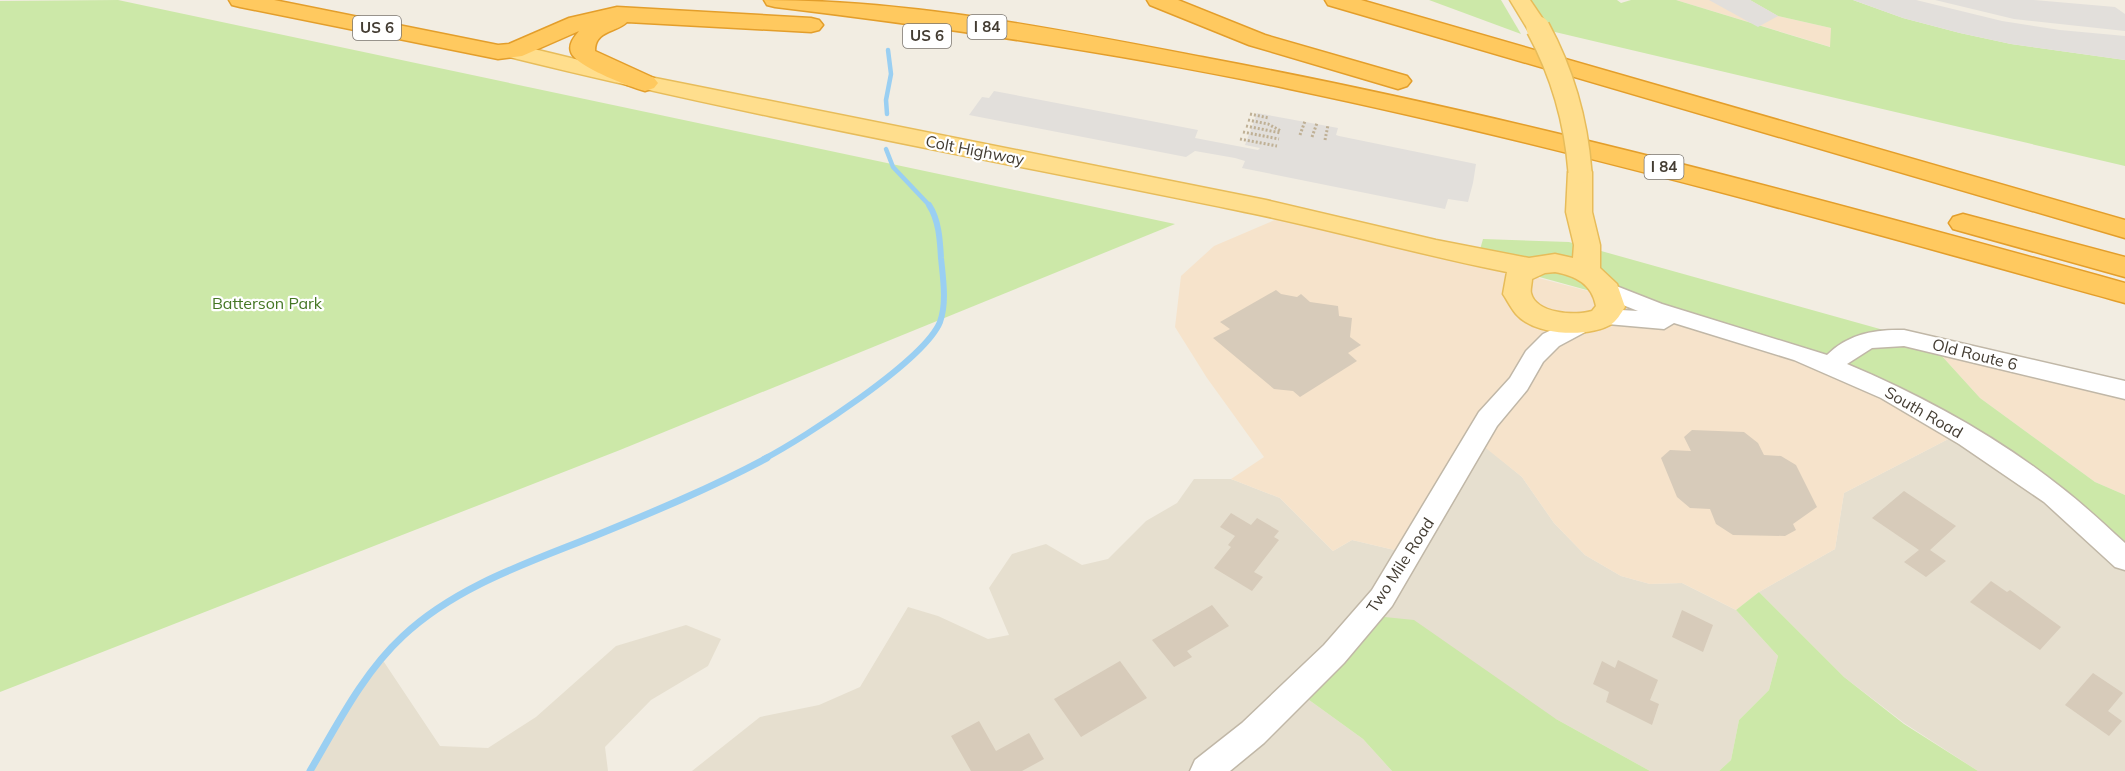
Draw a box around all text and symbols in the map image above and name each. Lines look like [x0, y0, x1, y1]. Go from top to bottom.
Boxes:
road number: I 84 [968, 15, 1006, 39]
road number: US 6 [353, 16, 401, 40]
road number: US 6 [903, 24, 951, 48]
street label: Colt Highway [924, 131, 1026, 169]
road number: I 84 [1644, 155, 1684, 179]
park label: Batterson Park [212, 293, 323, 313]
street label: Old Route 6 [1930, 334, 2020, 374]
street label: South Road [1881, 382, 1967, 442]
street label: Two Mile Road [1362, 514, 1438, 616]

